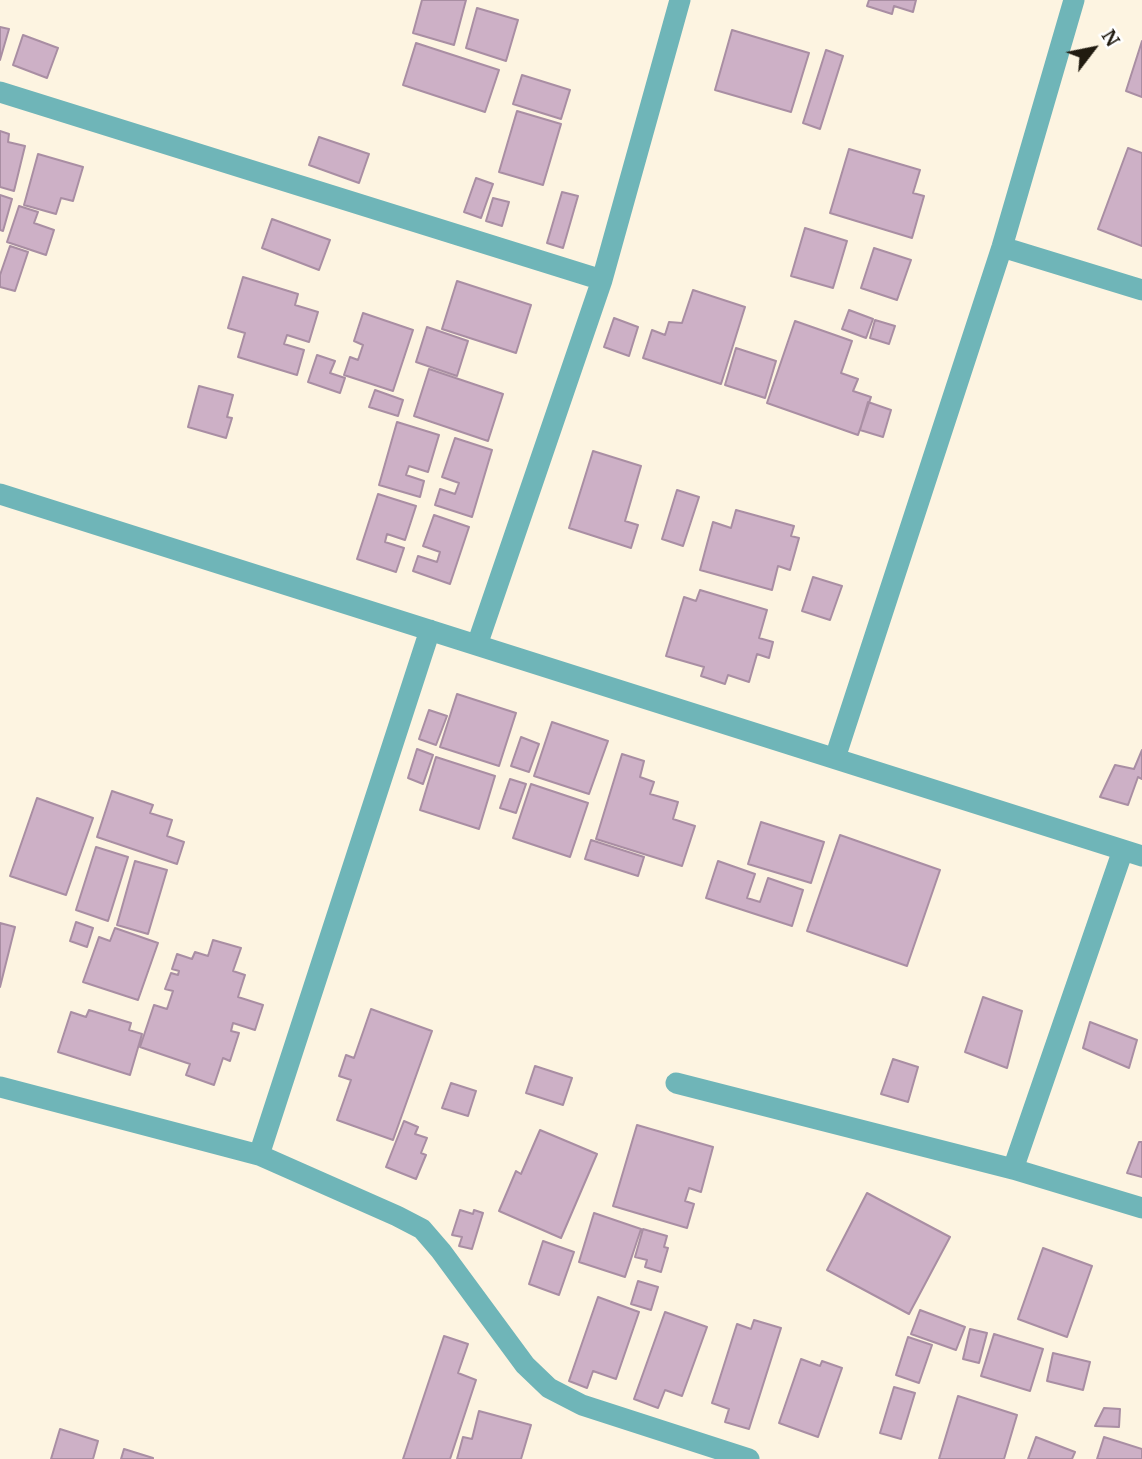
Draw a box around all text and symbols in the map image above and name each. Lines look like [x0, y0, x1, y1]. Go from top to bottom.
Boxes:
north arrow [1058, 14, 1128, 84]
text: N [1097, 25, 1125, 51]

